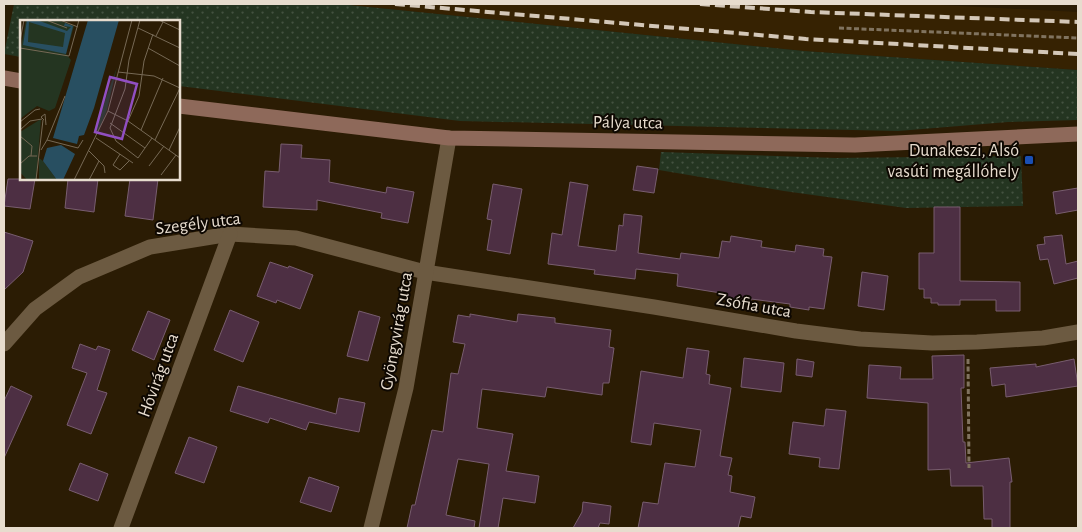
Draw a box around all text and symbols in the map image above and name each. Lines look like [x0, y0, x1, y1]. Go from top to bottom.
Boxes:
inset map [20, 20, 180, 180]
street label: Pálya utca [593, 113, 663, 133]
place label: Dunakeszi, Alsó vasúti megállóhely [888, 142, 1019, 181]
marker: Dunakeszi, Alsó vasúti megállóhely [1023, 154, 1035, 166]
street label: Szegély utca [155, 210, 242, 238]
street label: Gyöngyvirág utca [378, 271, 416, 392]
street label: Zsófia utca [715, 291, 793, 321]
street label: Hóvirág utca [135, 331, 182, 420]

